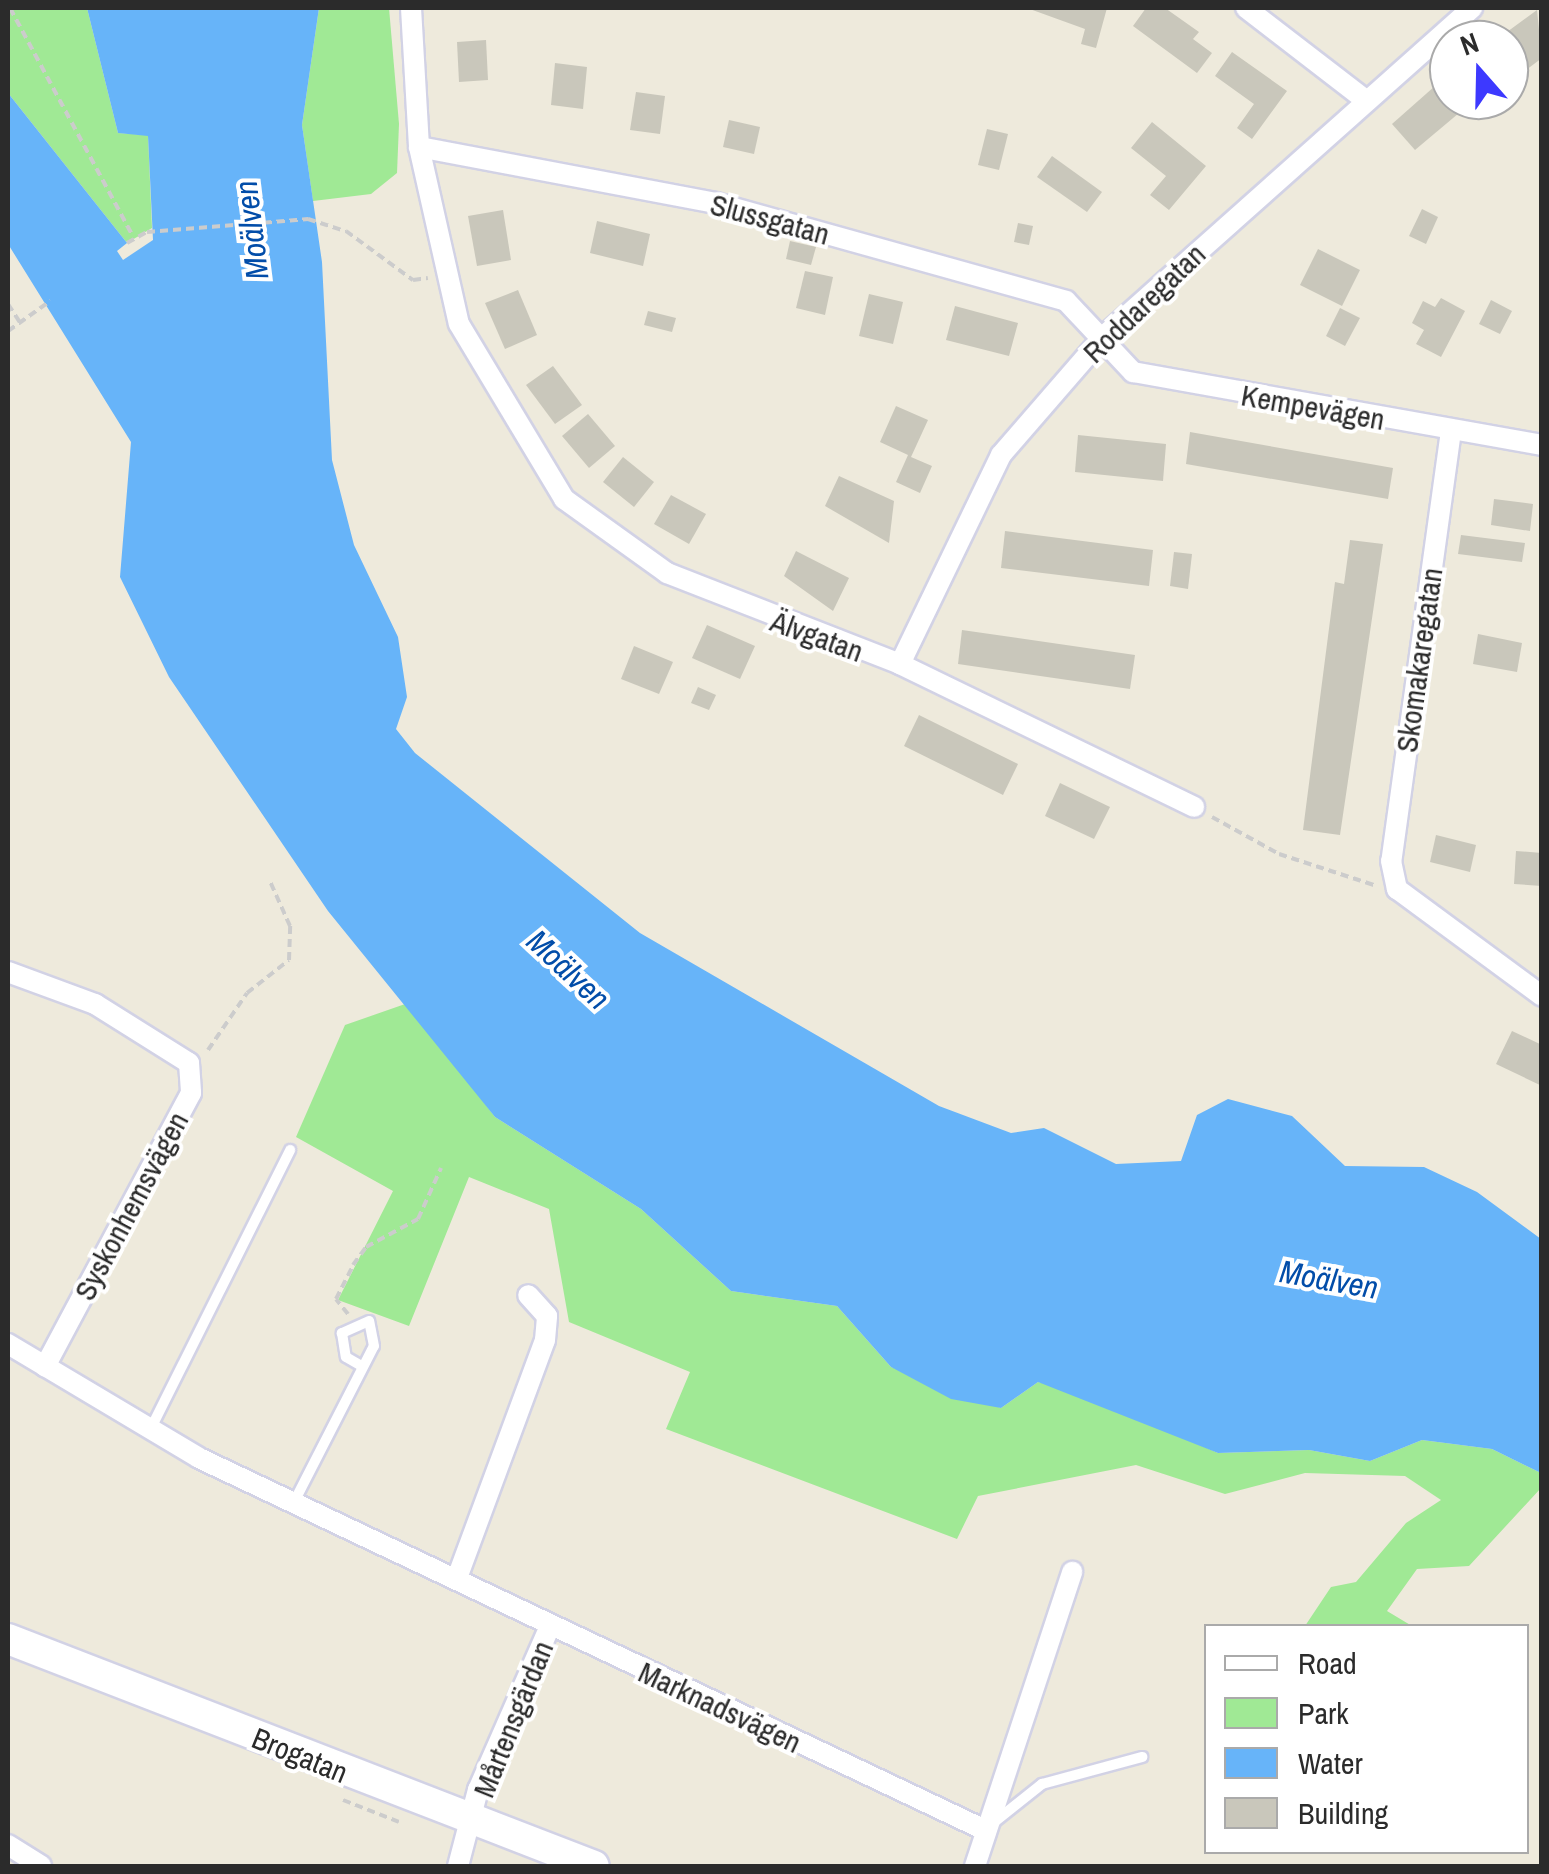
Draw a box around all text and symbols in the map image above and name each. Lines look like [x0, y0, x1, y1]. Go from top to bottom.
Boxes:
north arrow [1429, 20, 1529, 120]
text: N [1455, 23, 1484, 64]
water label: Moälven [227, 178, 277, 282]
street label: Slussgatan [707, 186, 833, 252]
street label: Roddaregatan [1075, 236, 1213, 370]
street label: Kempevägen [1238, 377, 1388, 437]
street label: Skomakaregatan [1388, 565, 1450, 755]
street label: Älvgatan [766, 603, 868, 669]
water label: Moälven [519, 922, 617, 1018]
street label: Syskonhemsvägen [66, 1106, 196, 1306]
water label: Moälven [1277, 1252, 1381, 1308]
legend [1204, 1624, 1529, 1854]
street label: Mårtensgärdan [465, 1636, 561, 1802]
text: Road [1298, 1643, 1357, 1683]
street label: Marknadsvägen [633, 1654, 807, 1760]
text: Park [1298, 1693, 1349, 1733]
street label: Brogatan [247, 1720, 353, 1790]
text: Water [1298, 1743, 1363, 1783]
text: Building [1298, 1793, 1388, 1833]

